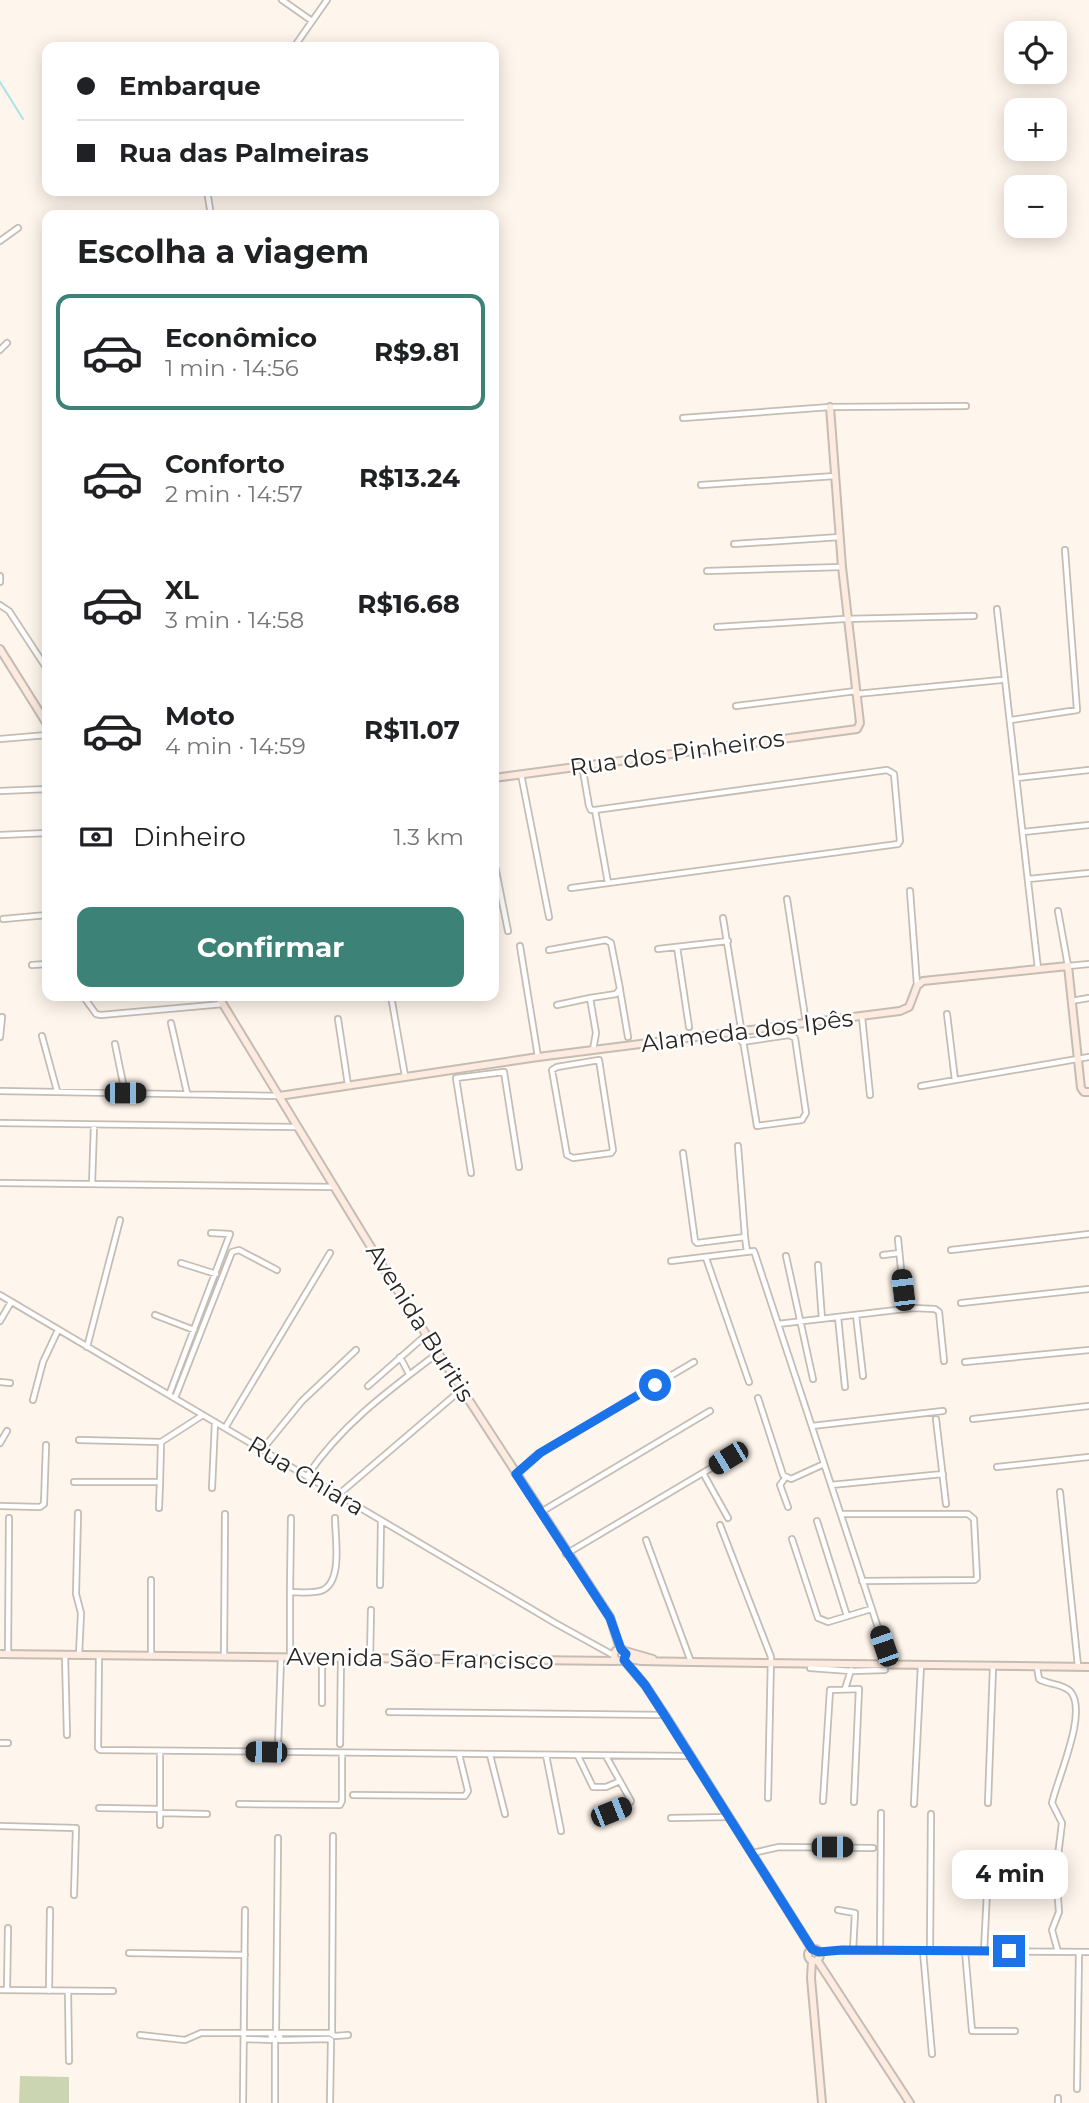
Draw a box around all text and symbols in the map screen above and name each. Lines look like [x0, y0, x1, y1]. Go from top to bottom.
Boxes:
map controls [1004, 21, 1067, 238]
button: locate [1004, 21, 1067, 84]
text: Embarque [119, 70, 261, 102]
button: + [1004, 98, 1067, 161]
text: Rua das Palmeiras [119, 137, 369, 169]
button: − [1004, 175, 1067, 238]
text: Escolha a viagem [77, 232, 369, 271]
icon: car [81, 321, 144, 384]
text: Econômico [165, 322, 317, 354]
text: R$9.81 [374, 336, 460, 368]
text: 1 min · 14:56 [165, 354, 299, 382]
icon: car [81, 447, 144, 510]
text: Conforto [165, 448, 285, 480]
text: R$13.24 [359, 462, 460, 494]
text: 2 min · 14:57 [165, 480, 303, 508]
icon: car [81, 573, 144, 636]
text: XL [165, 574, 199, 606]
text: R$16.68 [357, 588, 460, 620]
text: 3 min · 14:58 [165, 606, 304, 634]
icon: car [81, 699, 144, 762]
text: Moto [165, 700, 235, 732]
text: R$11.07 [364, 714, 460, 746]
street label: Rua dos Pinheiros [568, 723, 786, 782]
text: 4 min · 14:59 [165, 732, 306, 760]
icon: cash [77, 818, 115, 856]
text: Dinheiro [133, 821, 246, 853]
text: 1.3 km [394, 823, 464, 851]
button: Confirmar [77, 907, 464, 987]
street label: Alameda dos Ipês [639, 1003, 855, 1058]
car [105, 1083, 147, 1104]
street label: Avenida Buritis [360, 1238, 481, 1407]
car [891, 1268, 916, 1312]
route start [639, 1369, 671, 1401]
street label: Rua Chiara [243, 1430, 370, 1522]
car [705, 1438, 752, 1478]
car [868, 1623, 901, 1669]
street label: Avenida São Francisco [286, 1642, 554, 1675]
car [245, 1741, 288, 1763]
car [588, 1794, 635, 1830]
car [812, 1837, 854, 1858]
callout: 4 min [951, 1850, 1067, 1898]
text: 4 min [975, 1860, 1045, 1888]
route end [993, 1935, 1025, 1967]

